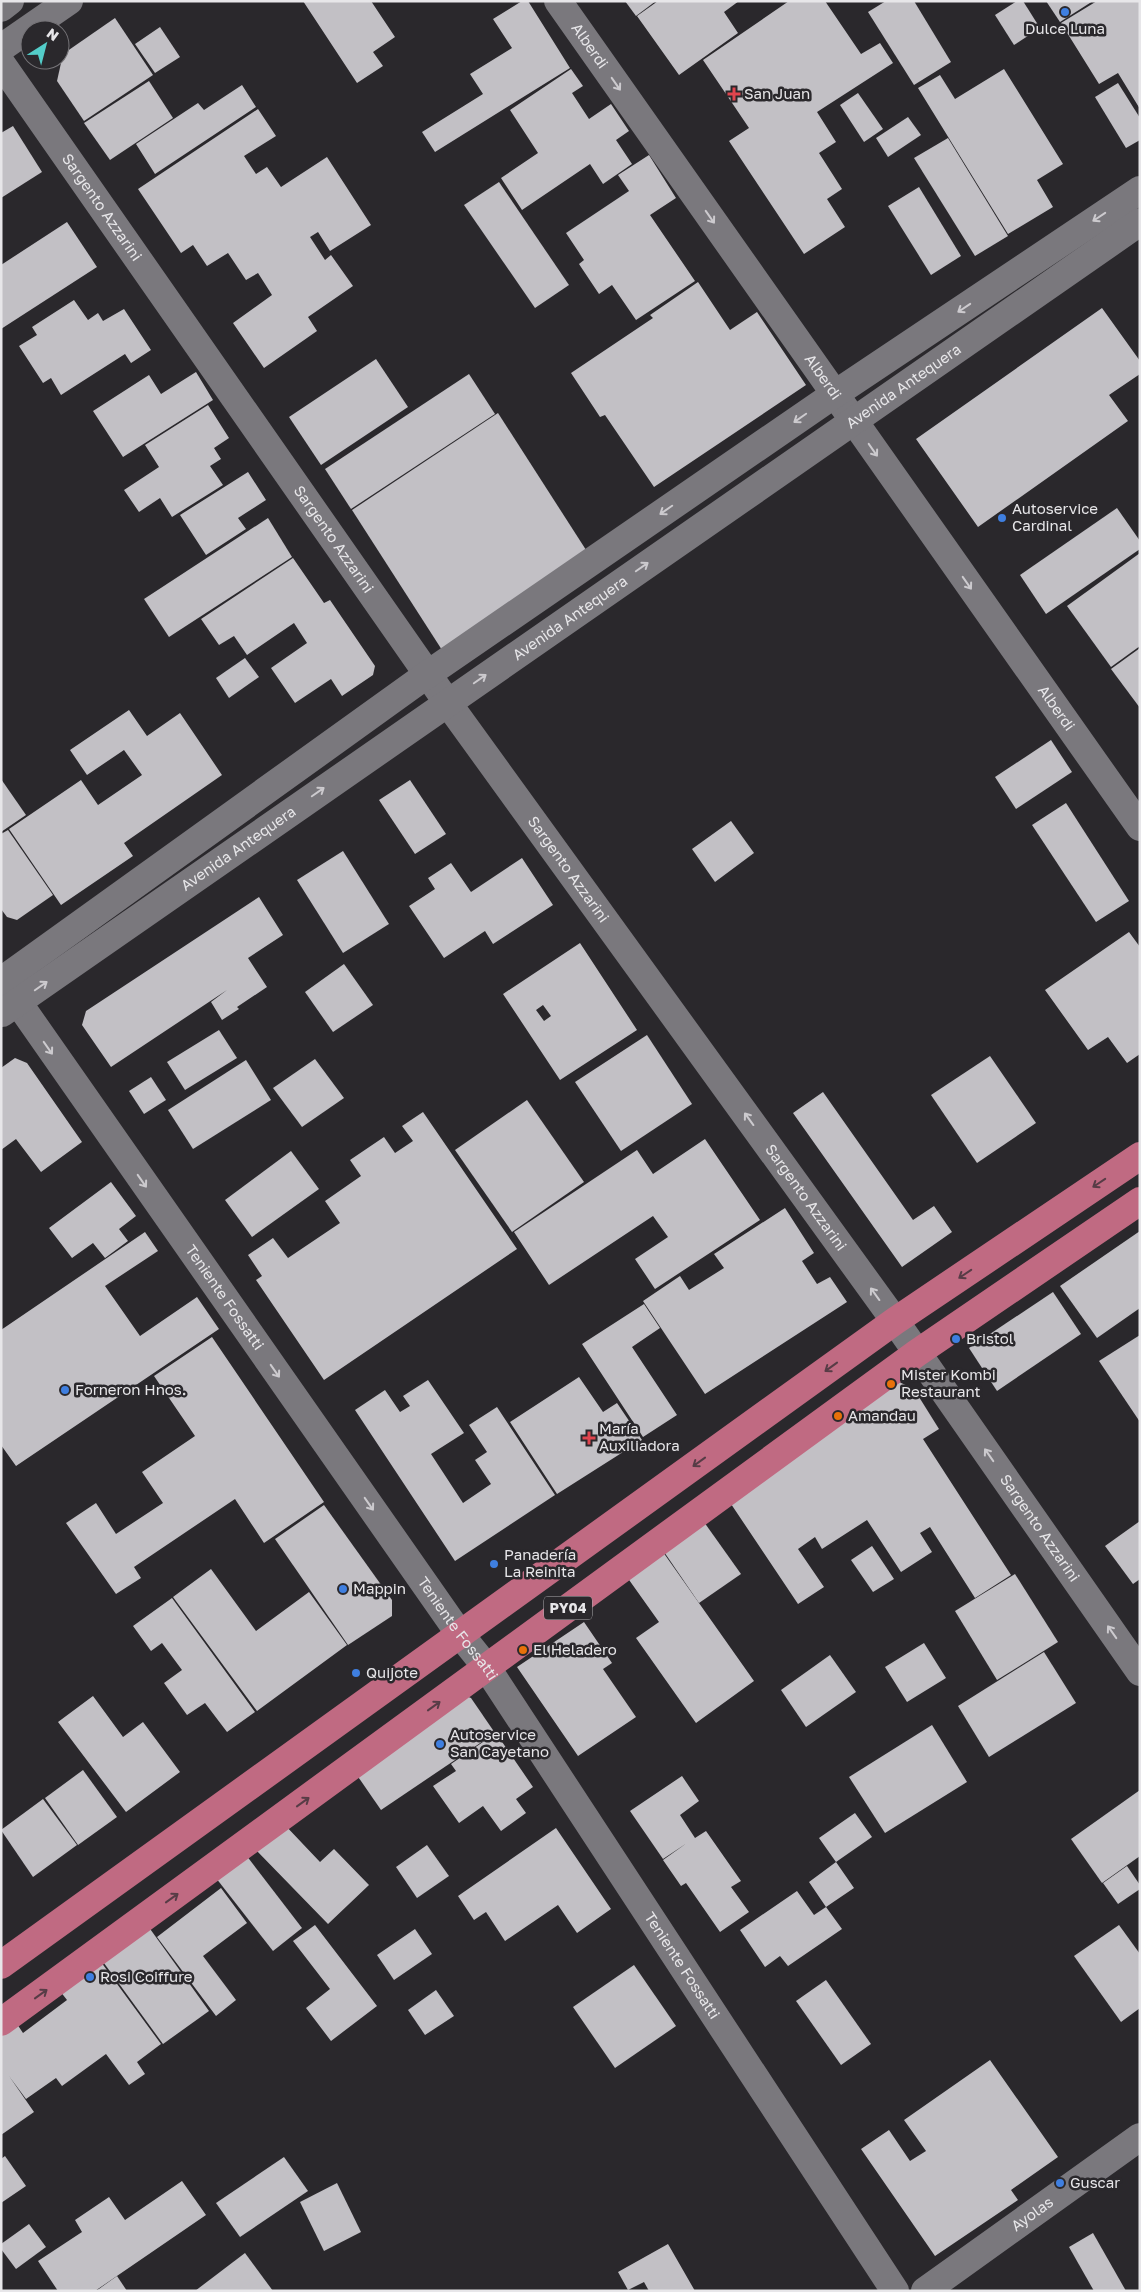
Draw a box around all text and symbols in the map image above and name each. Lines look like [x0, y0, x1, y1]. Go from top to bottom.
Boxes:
marker: Dulce Luna [1059, 6, 1071, 18]
street label: Alberdi [568, 19, 613, 72]
place label: Dulce Luna [1025, 19, 1105, 37]
north arrow [20, 20, 70, 70]
text: N [44, 24, 62, 44]
one-way arrow [611, 77, 621, 91]
place label: San Juan [744, 84, 810, 102]
marker: San Juan [728, 88, 740, 100]
street label: Sargento Azzarini [59, 150, 146, 264]
one-way arrow [705, 209, 715, 223]
one-way arrow [1092, 212, 1106, 223]
one-way arrow [957, 303, 971, 313]
street label: Avenida Antequera [842, 339, 964, 432]
street label: Alberdi [802, 350, 846, 403]
one-way arrow [793, 413, 807, 423]
one-way arrow [868, 443, 878, 457]
street label: Sargento Azzarini [291, 482, 378, 596]
place label: Autoservice Cardinal [1012, 499, 1098, 534]
one-way arrow [659, 505, 673, 515]
marker: Autoservice Cardinal [996, 512, 1008, 524]
one-way arrow [635, 562, 649, 572]
street label: Avenida Antequera [509, 571, 631, 663]
one-way arrow [962, 576, 972, 590]
one-way arrow [472, 674, 486, 684]
street label: Alberdi [1035, 681, 1079, 734]
one-way arrow [311, 787, 325, 797]
street label: Avenida Antequera [177, 802, 299, 894]
street label: Sargento Azzarini [525, 812, 614, 926]
one-way arrow [34, 981, 48, 991]
one-way arrow [43, 1040, 53, 1054]
one-way arrow [744, 1113, 754, 1127]
street label: Sargento Azzarini [762, 1140, 851, 1254]
one-way arrow [137, 1174, 147, 1188]
one-way arrow [1093, 1179, 1107, 1189]
street label: Teniente Fossatti [182, 1241, 268, 1353]
one-way arrow [958, 1269, 972, 1279]
one-way arrow [870, 1287, 880, 1301]
place label: Bristol [966, 1329, 1014, 1347]
marker: Bristol [950, 1333, 962, 1345]
one-way arrow [824, 1362, 838, 1372]
one-way arrow [270, 1364, 280, 1378]
place label: Mister Kombi Restaurant [901, 1365, 996, 1400]
marker: Mister Kombi Restaurant [885, 1378, 897, 1390]
place label: Forneron Hnos. [75, 1380, 186, 1398]
marker: Forneron Hnos. [59, 1384, 71, 1396]
place label: Amandau [848, 1406, 916, 1424]
marker: Amandau [832, 1410, 844, 1422]
place label: María Auxiliadora [599, 1419, 680, 1454]
marker: María Auxiliadora [583, 1432, 595, 1444]
one-way arrow [984, 1448, 994, 1462]
one-way arrow [692, 1457, 706, 1467]
street label: Sargento Azzarini [997, 1470, 1084, 1585]
one-way arrow [364, 1497, 374, 1511]
place label: Panadería La Reinita [504, 1545, 576, 1580]
marker: Panadería La Reinita [488, 1558, 500, 1570]
street label: Teniente Fossatti [414, 1573, 502, 1683]
place label: Mappin [353, 1579, 406, 1597]
marker: Mappin [337, 1583, 349, 1595]
road number: PY04 [544, 1596, 592, 1620]
one-way arrow [1107, 1625, 1117, 1639]
place label: El Heladero [533, 1640, 617, 1658]
marker: El Heladero [517, 1644, 529, 1656]
place label: Quijote [366, 1663, 418, 1681]
marker: Quijote [350, 1667, 362, 1679]
one-way arrow [427, 1701, 441, 1711]
place label: Autoservice San Cayetano [450, 1725, 549, 1760]
marker: Autoservice San Cayetano [434, 1738, 446, 1750]
one-way arrow [296, 1797, 310, 1807]
one-way arrow [165, 1893, 179, 1903]
street label: Teniente Fossatti [641, 1908, 724, 2022]
place label: Rosi Coiffure [100, 1967, 193, 1985]
marker: Rosi Coiffure [84, 1971, 96, 1983]
one-way arrow [34, 1988, 47, 1999]
place label: Guscar [1070, 2173, 1120, 2191]
marker: Guscar [1054, 2177, 1066, 2189]
street label: Ayolas [1007, 2192, 1056, 2234]

